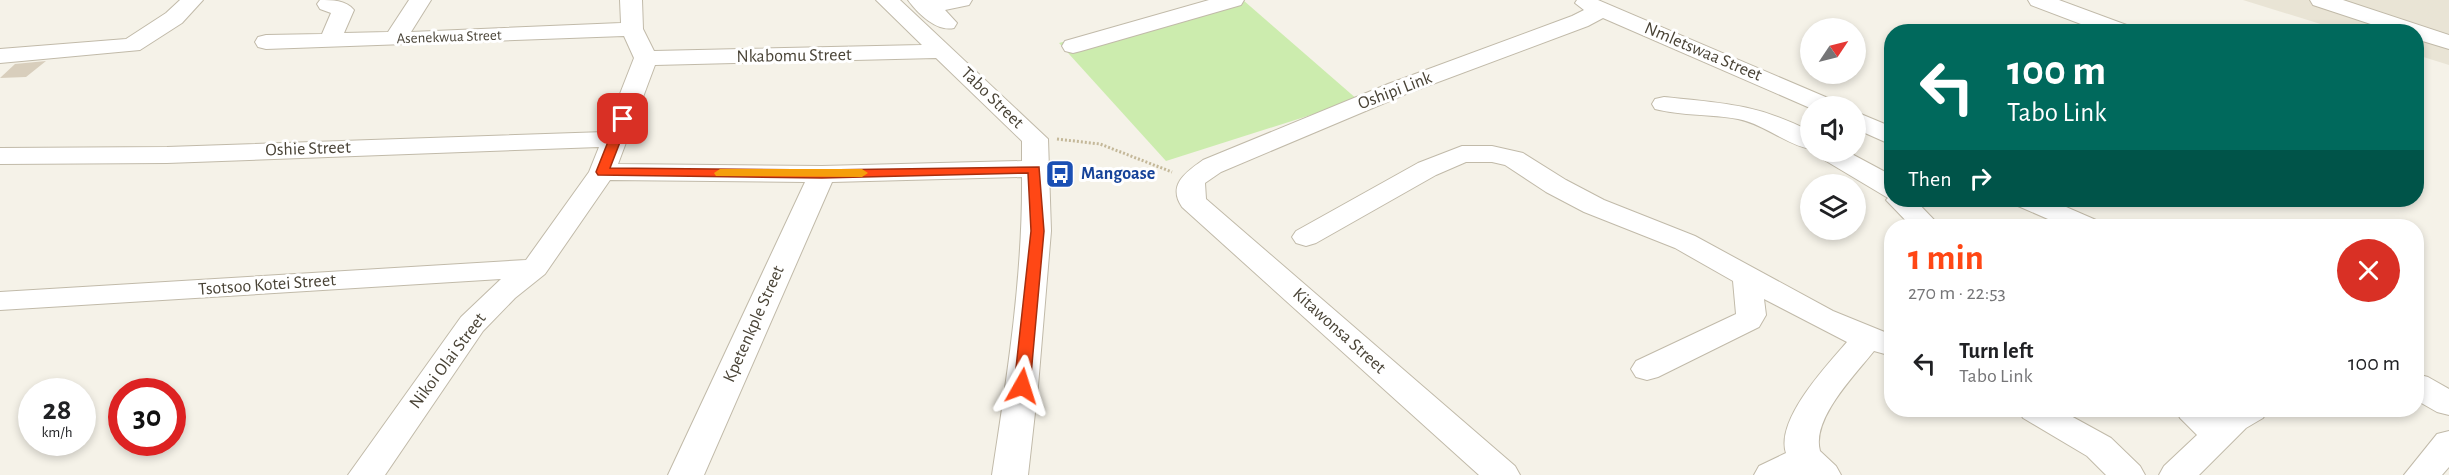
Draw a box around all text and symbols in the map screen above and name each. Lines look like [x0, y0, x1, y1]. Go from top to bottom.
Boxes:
north arrow [1800, 18, 1866, 84]
map controls [1800, 18, 1866, 240]
street label: Nmletswaa Street [1642, 19, 1765, 85]
street label: Asenekwua Street [396, 28, 502, 46]
street label: Nkabomu Street [736, 46, 852, 66]
icon: left [1908, 48, 1986, 126]
text: 100 m [2007, 50, 2106, 92]
street label: Tabo Street [957, 64, 1027, 132]
street label: Oshipi Link [1356, 68, 1435, 113]
pin [597, 93, 648, 144]
button: sound [1800, 96, 1866, 162]
text: Tabo Link [2007, 99, 2107, 126]
icon: arrive [606, 102, 639, 135]
street label: Oshie Street [265, 139, 351, 159]
bus stop icon: Mangoase [1044, 158, 1076, 190]
icon: right [1964, 162, 1997, 195]
place label: Mangoase [1081, 165, 1155, 183]
text: Then [1908, 168, 1952, 190]
button: layers [1800, 174, 1866, 240]
button: close [2337, 239, 2400, 302]
text: 1 min [1908, 240, 1984, 276]
street label: Kpetenkple Street [720, 263, 788, 385]
street label: Tsotsoo Kotei Street [198, 271, 337, 299]
text: 270 m · 22:53 [1908, 283, 2006, 303]
street label: Kitawonsa Street [1289, 285, 1389, 377]
street label: Nikoi Olai Street [406, 310, 490, 412]
text: Turn left [1959, 340, 2033, 362]
icon: left [1908, 347, 1941, 380]
text: 100 m [2348, 352, 2400, 374]
position arrow [990, 354, 1054, 418]
text: Tabo Link [1959, 366, 2033, 386]
speed limit sign: 30 [108, 378, 186, 456]
text: 28 [43, 395, 71, 425]
text: km/h [42, 425, 72, 440]

